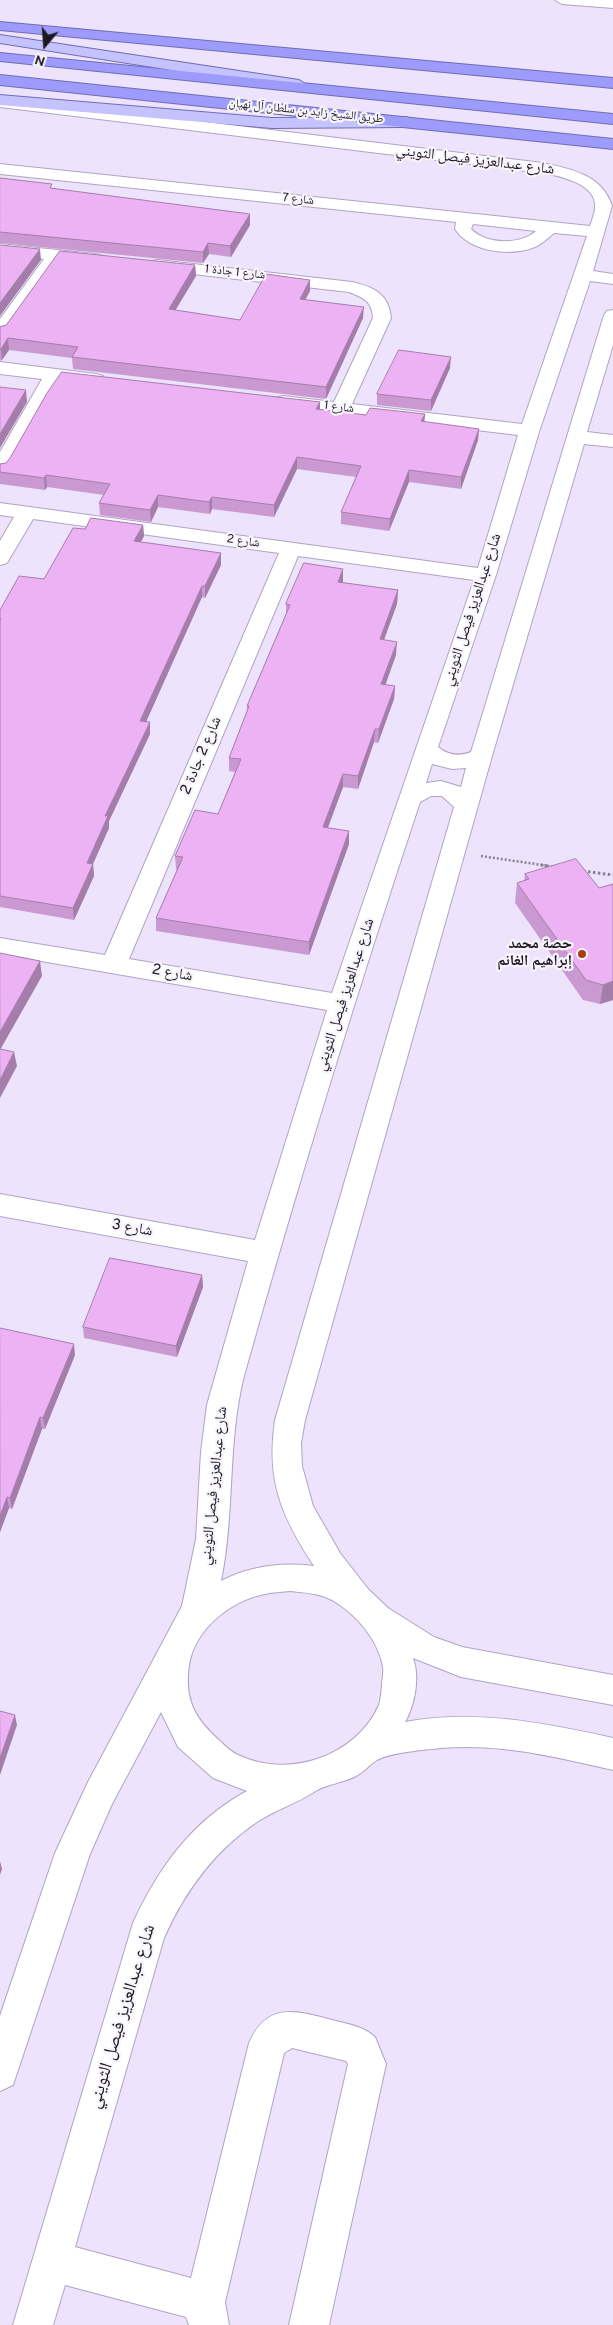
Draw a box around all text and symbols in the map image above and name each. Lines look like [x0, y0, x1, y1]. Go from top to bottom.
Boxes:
north arrow [20, 20, 70, 70]
text: N [33, 50, 48, 69]
street label: طريق الشيخ زايد بن سلطان آل نهيان [228, 97, 384, 127]
street label: شارع عبدالعزيز فيصل الثويني [395, 142, 555, 180]
street label: شارع 7 [281, 191, 315, 209]
street label: شارع 1 جادة 1 [204, 263, 266, 283]
street label: شارع 1 [323, 399, 355, 417]
street label: شارع عبدالعزيز فيصل الثويني [440, 531, 506, 689]
street label: شارع 2 [226, 533, 260, 551]
street label: شارع 2 جادة 2 [177, 714, 227, 798]
street label: شارع عبدالعزيز فيصل الثويني [313, 916, 379, 1074]
place label: حصة محمد إبراهيم الغانم [497, 936, 572, 971]
marker: حصة محمد إبراهيم الغانم [576, 948, 588, 960]
street label: شارع 2 [150, 962, 194, 986]
street label: شارع 3 [110, 1217, 154, 1241]
street label: شارع عبدالعزيز فيصل الثويني [198, 1406, 232, 1566]
street label: شارع عبدالعزيز فيصل الثويني [85, 1922, 161, 2112]

